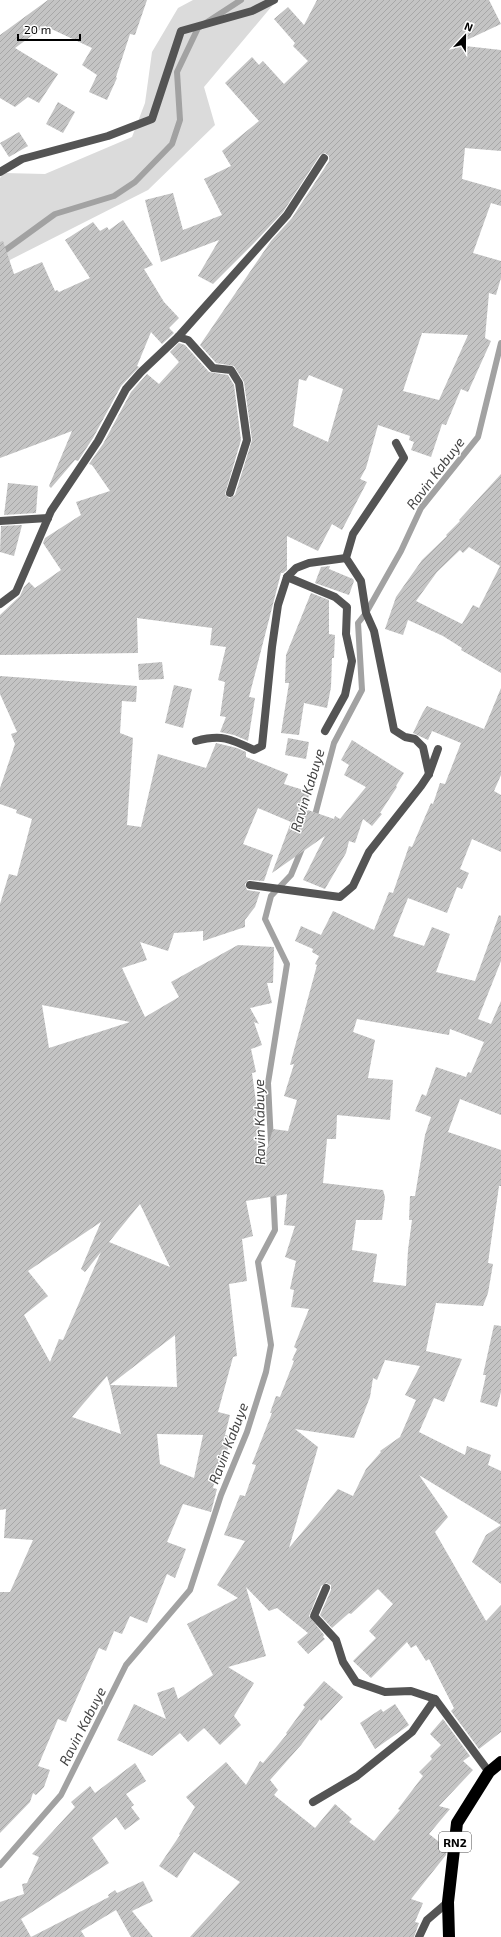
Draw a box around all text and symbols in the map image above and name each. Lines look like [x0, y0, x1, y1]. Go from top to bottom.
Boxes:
scale bar [18, 16, 80, 42]
north arrow [445, 16, 485, 56]
text: N [463, 19, 475, 34]
text: 20 m [24, 22, 51, 36]
water label: Ravin Kabuye [402, 433, 468, 512]
water label: Ravin Kabuye [286, 746, 328, 834]
water label: Ravin Kabuye [250, 1078, 268, 1165]
water label: Ravin Kabuye [205, 1399, 251, 1486]
water label: Ravin Kabuye [55, 1683, 109, 1768]
road number: RN2 [439, 1832, 471, 1852]

